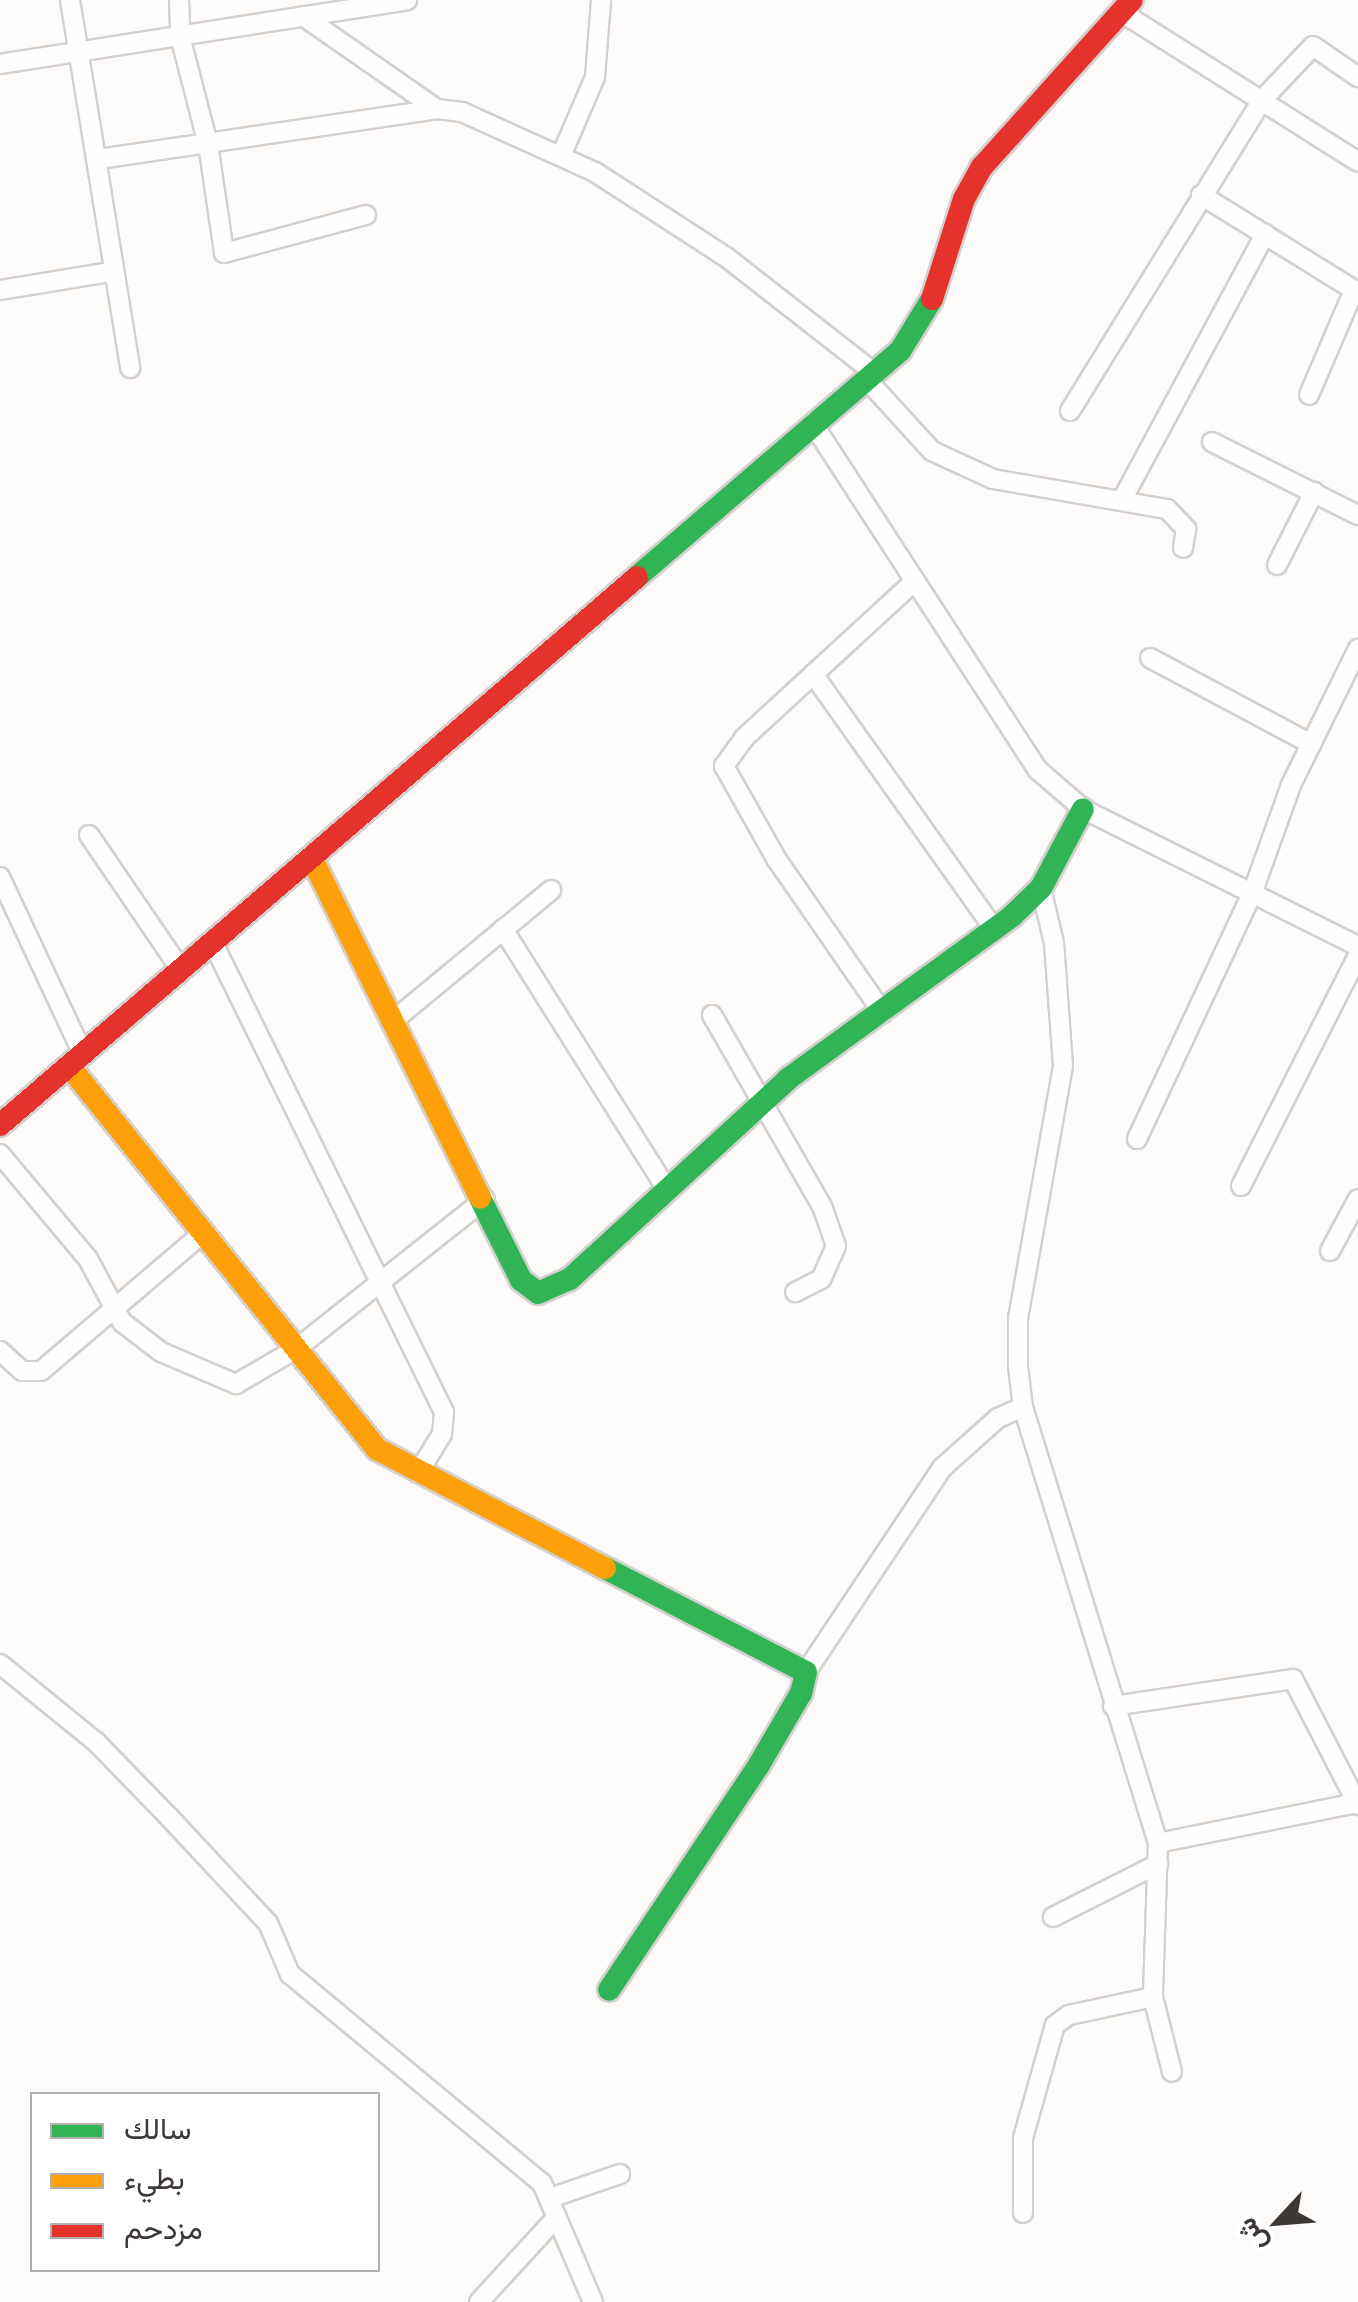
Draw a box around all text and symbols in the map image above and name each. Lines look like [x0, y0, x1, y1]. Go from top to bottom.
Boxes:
legend [30, 2092, 380, 2272]
text: سالك [124, 2108, 191, 2148]
text: بطيء [124, 2158, 185, 2198]
north arrow [1228, 2172, 1328, 2272]
text: مزدحم [124, 2208, 203, 2248]
text: ش [1227, 2212, 1275, 2259]

